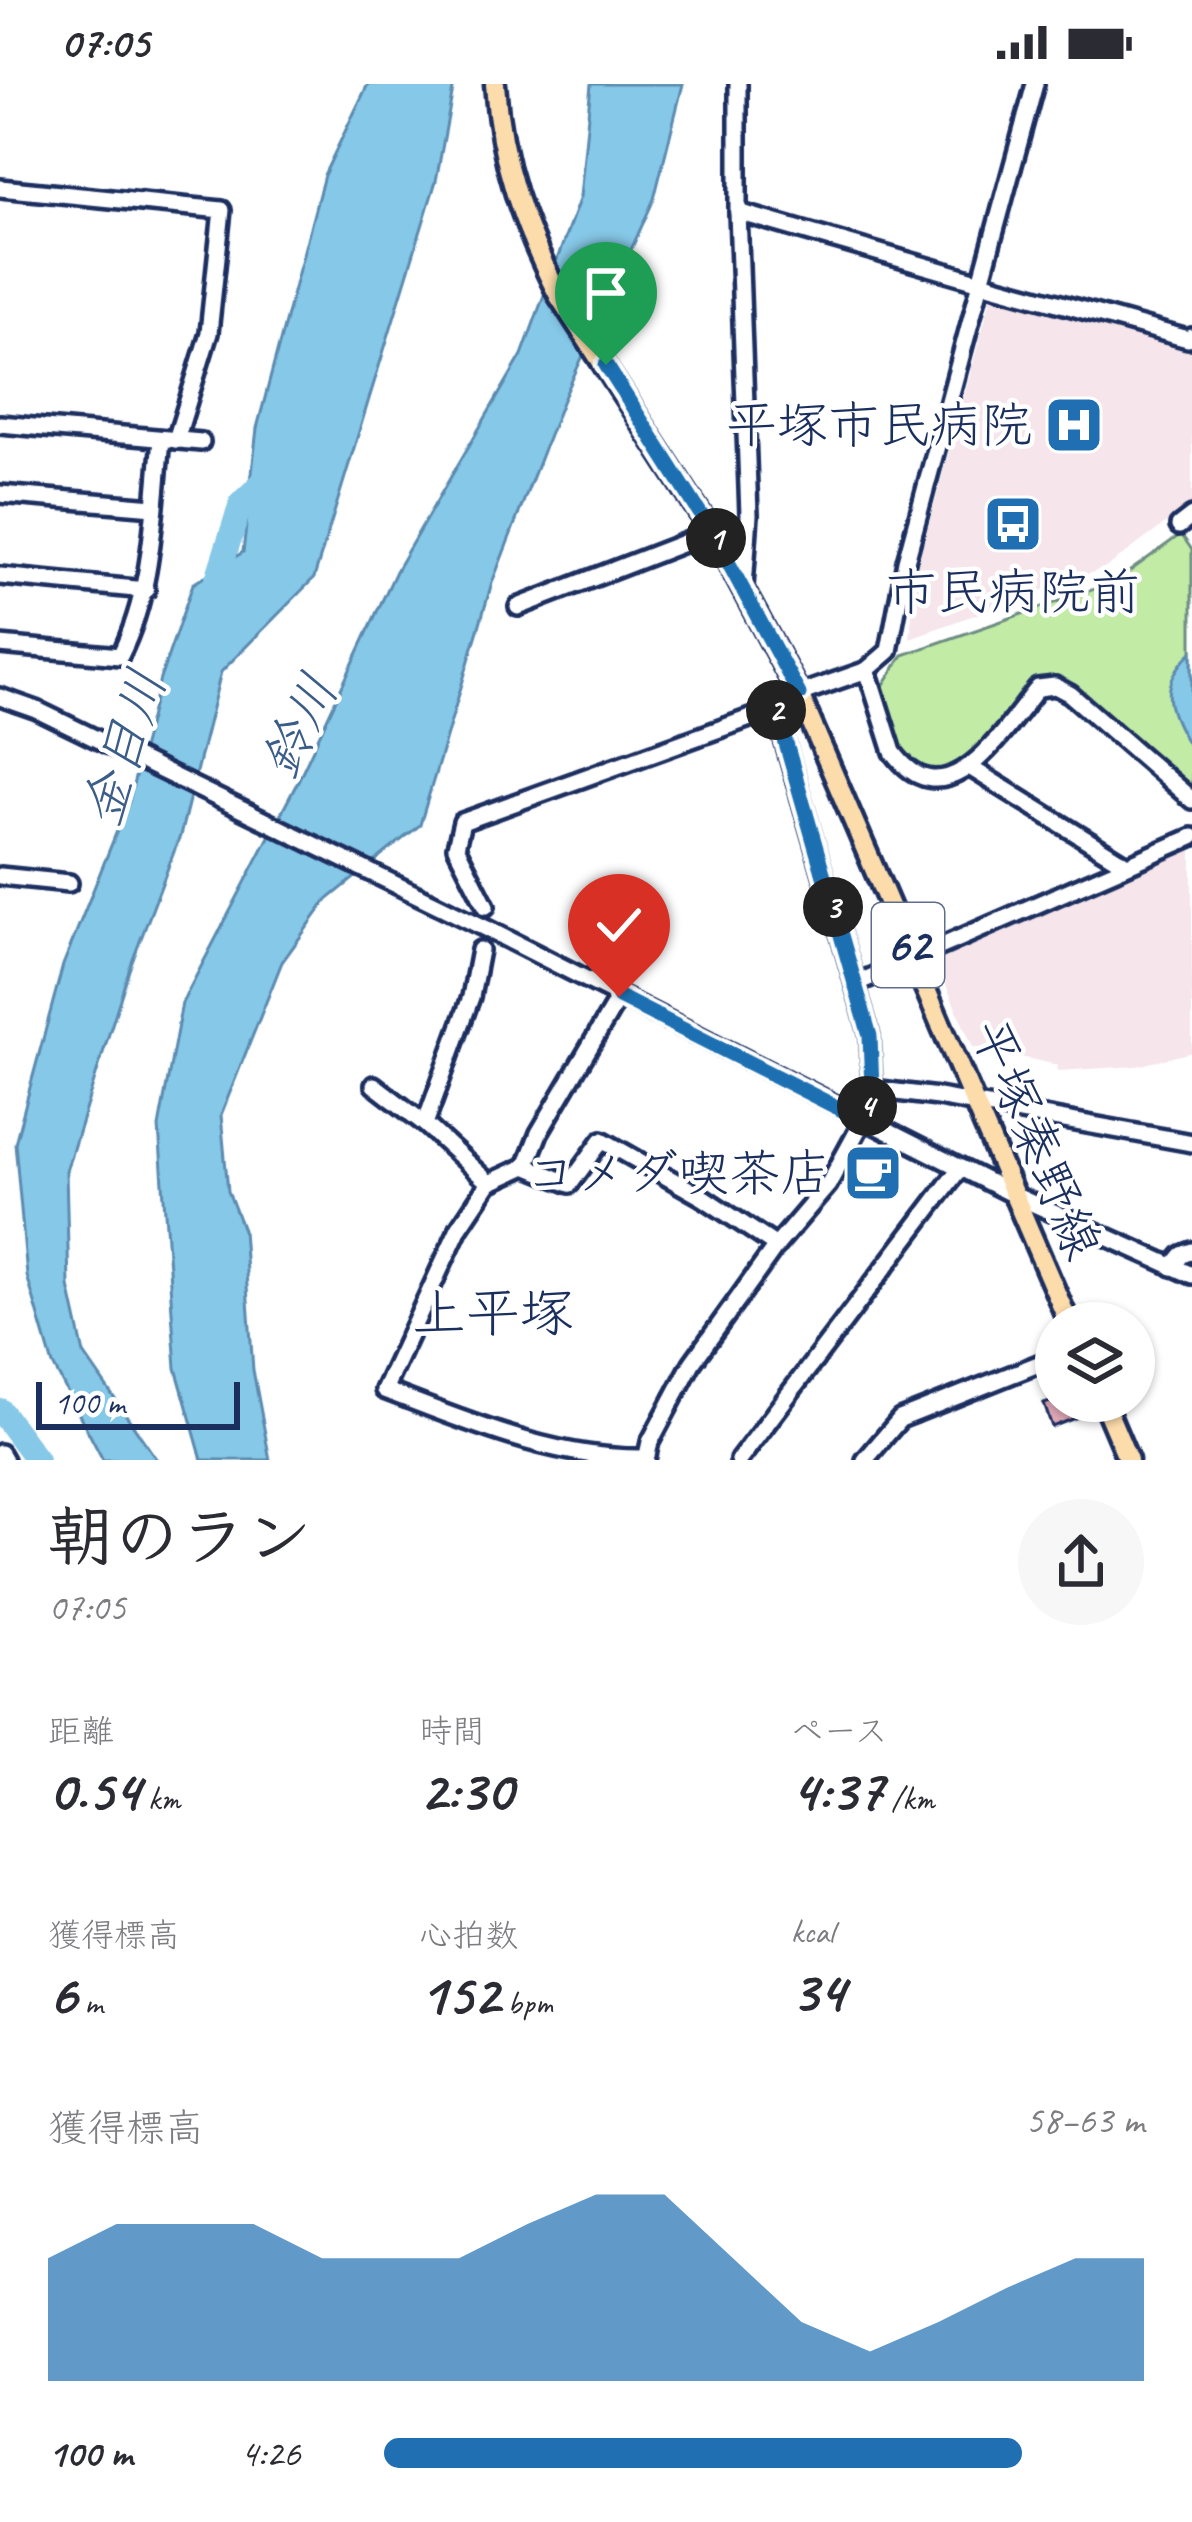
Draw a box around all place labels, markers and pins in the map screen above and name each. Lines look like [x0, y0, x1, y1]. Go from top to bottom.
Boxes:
pin [555, 242, 657, 365]
place label: 平塚市民病院 [726, 393, 1032, 457]
hospital icon: 平塚市民病院 [1043, 394, 1105, 456]
bus stop icon: 市民病院前 [982, 493, 1044, 555]
pin: 1 [686, 508, 746, 568]
place label: 市民病院前 [885, 560, 1141, 624]
pin: 2 [746, 680, 806, 740]
pin [568, 874, 670, 997]
pin: 3 [803, 877, 863, 937]
pin: 4 [837, 1076, 897, 1136]
place label: コメダ喫茶店 [525, 1141, 831, 1205]
cafe icon: コメダ喫茶店 [842, 1142, 904, 1204]

